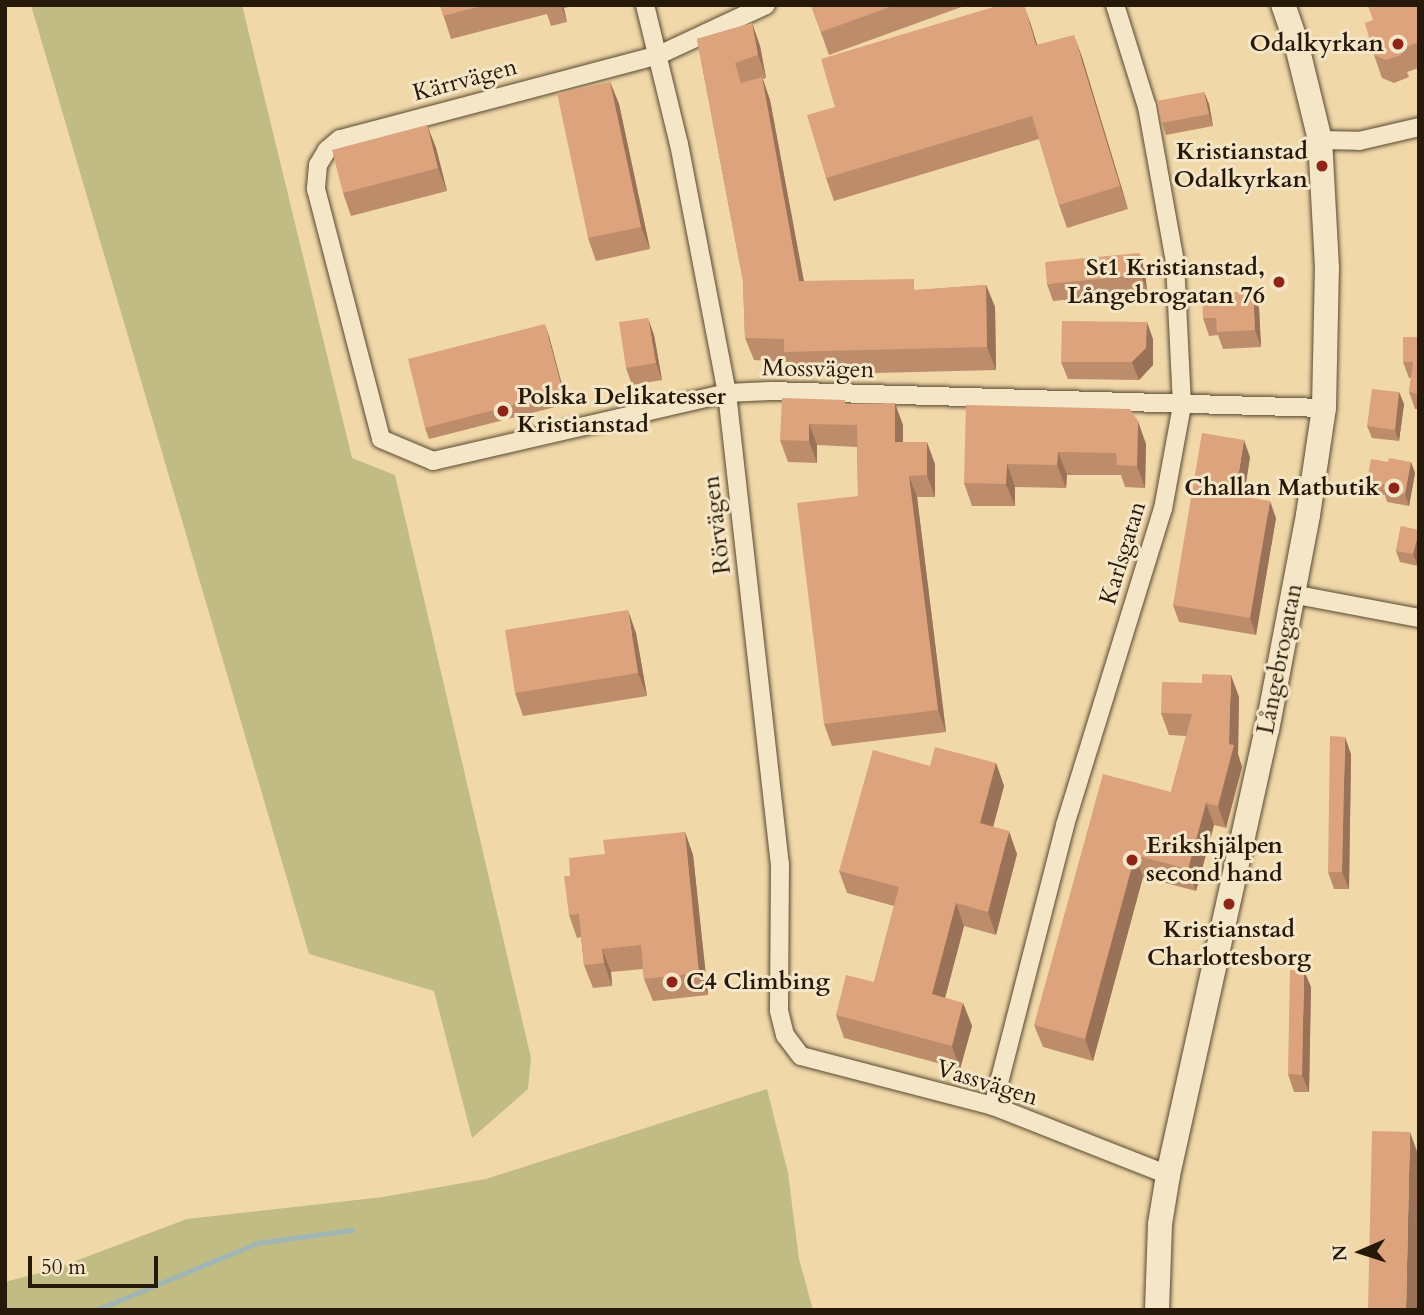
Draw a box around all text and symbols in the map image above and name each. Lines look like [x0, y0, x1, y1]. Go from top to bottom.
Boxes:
place label: Odalkyrkan [1249, 30, 1384, 58]
marker: Odalkyrkan [1390, 36, 1406, 52]
street label: Kärrvägen [410, 52, 520, 108]
place label: Kristianstad Odalkyrkan [1173, 138, 1308, 194]
marker: Kristianstad Odalkyrkan [1314, 158, 1330, 174]
place label: St1 Kristianstad, Långebrogatan 76 [1067, 254, 1265, 310]
marker: St1 Kristianstad, Långebrogatan 76 [1271, 274, 1287, 290]
street label: Mossvägen [762, 354, 874, 384]
place label: Polska Delikatesser Kristianstad [517, 383, 726, 439]
marker: Polska Delikatesser Kristianstad [495, 403, 511, 419]
street label: Rörvägen [697, 474, 737, 576]
place label: Challan Matbutik [1184, 474, 1380, 502]
marker: Challan Matbutik [1386, 480, 1402, 496]
street label: Karlsgatan [1094, 498, 1152, 608]
street label: Långebrogatan [1251, 581, 1309, 737]
place label: Erikshjälpen second hand [1146, 832, 1283, 888]
marker: Erikshjälpen second hand [1124, 852, 1140, 868]
marker: Kristianstad Charlottesborg [1221, 896, 1237, 912]
place label: Kristianstad Charlottesborg [1147, 916, 1311, 972]
place label: C4 Climbing [686, 968, 830, 996]
marker: C4 Climbing [664, 974, 680, 990]
street label: Vassvägen [933, 1054, 1041, 1112]
north arrow [1326, 1217, 1396, 1287]
scale bar [32, 1242, 161, 1286]
text: N [1327, 1244, 1353, 1262]
text: 50 m [41, 1253, 86, 1282]

